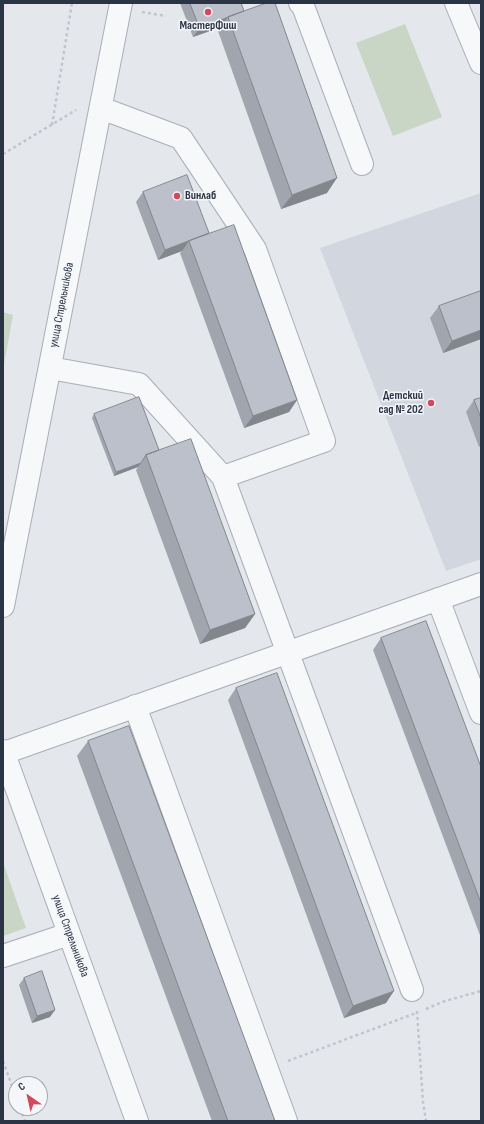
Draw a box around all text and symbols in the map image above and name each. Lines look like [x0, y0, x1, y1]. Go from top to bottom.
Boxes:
marker: МастерФиш [203, 7, 213, 17]
place label: МастерФиш [180, 19, 236, 33]
place label: Винлаб [185, 189, 216, 203]
marker: Винлаб [172, 191, 182, 201]
street label: улица Стрельникова [47, 261, 77, 349]
place label: Детский сад № 202 [378, 389, 423, 417]
marker: Детский сад № 202 [426, 398, 436, 408]
street label: улица Стрельникова [48, 893, 92, 979]
north arrow [8, 1076, 48, 1116]
text: С [16, 1079, 28, 1093]

